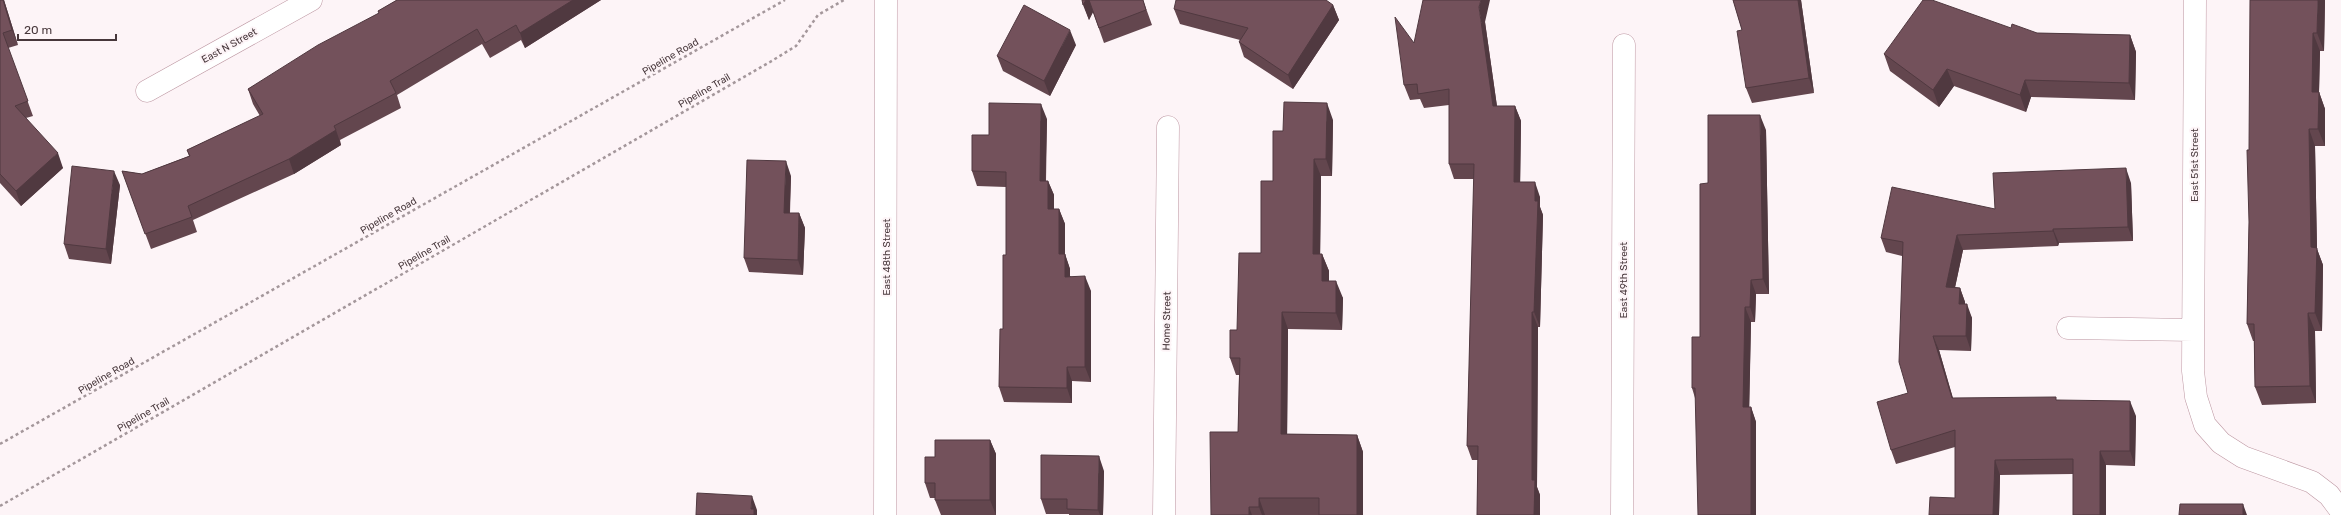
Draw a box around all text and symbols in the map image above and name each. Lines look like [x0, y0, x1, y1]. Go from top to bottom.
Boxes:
scale bar [18, 16, 116, 42]
text: 20 m [24, 23, 52, 37]
street label: East N Street [200, 26, 259, 66]
street label: Pipeline Road [640, 36, 701, 78]
street label: Pipeline Trail [676, 71, 733, 111]
street label: East 51st Street [2189, 128, 2201, 202]
street label: Pipeline Road [358, 195, 419, 237]
street label: East 48th Street [881, 218, 893, 295]
street label: Pipeline Trail [396, 233, 453, 273]
street label: East 49th Street [1618, 242, 1630, 318]
street label: Home Street [1160, 291, 1174, 350]
street label: Pipeline Road [76, 355, 137, 397]
street label: Pipeline Trail [115, 395, 172, 435]

